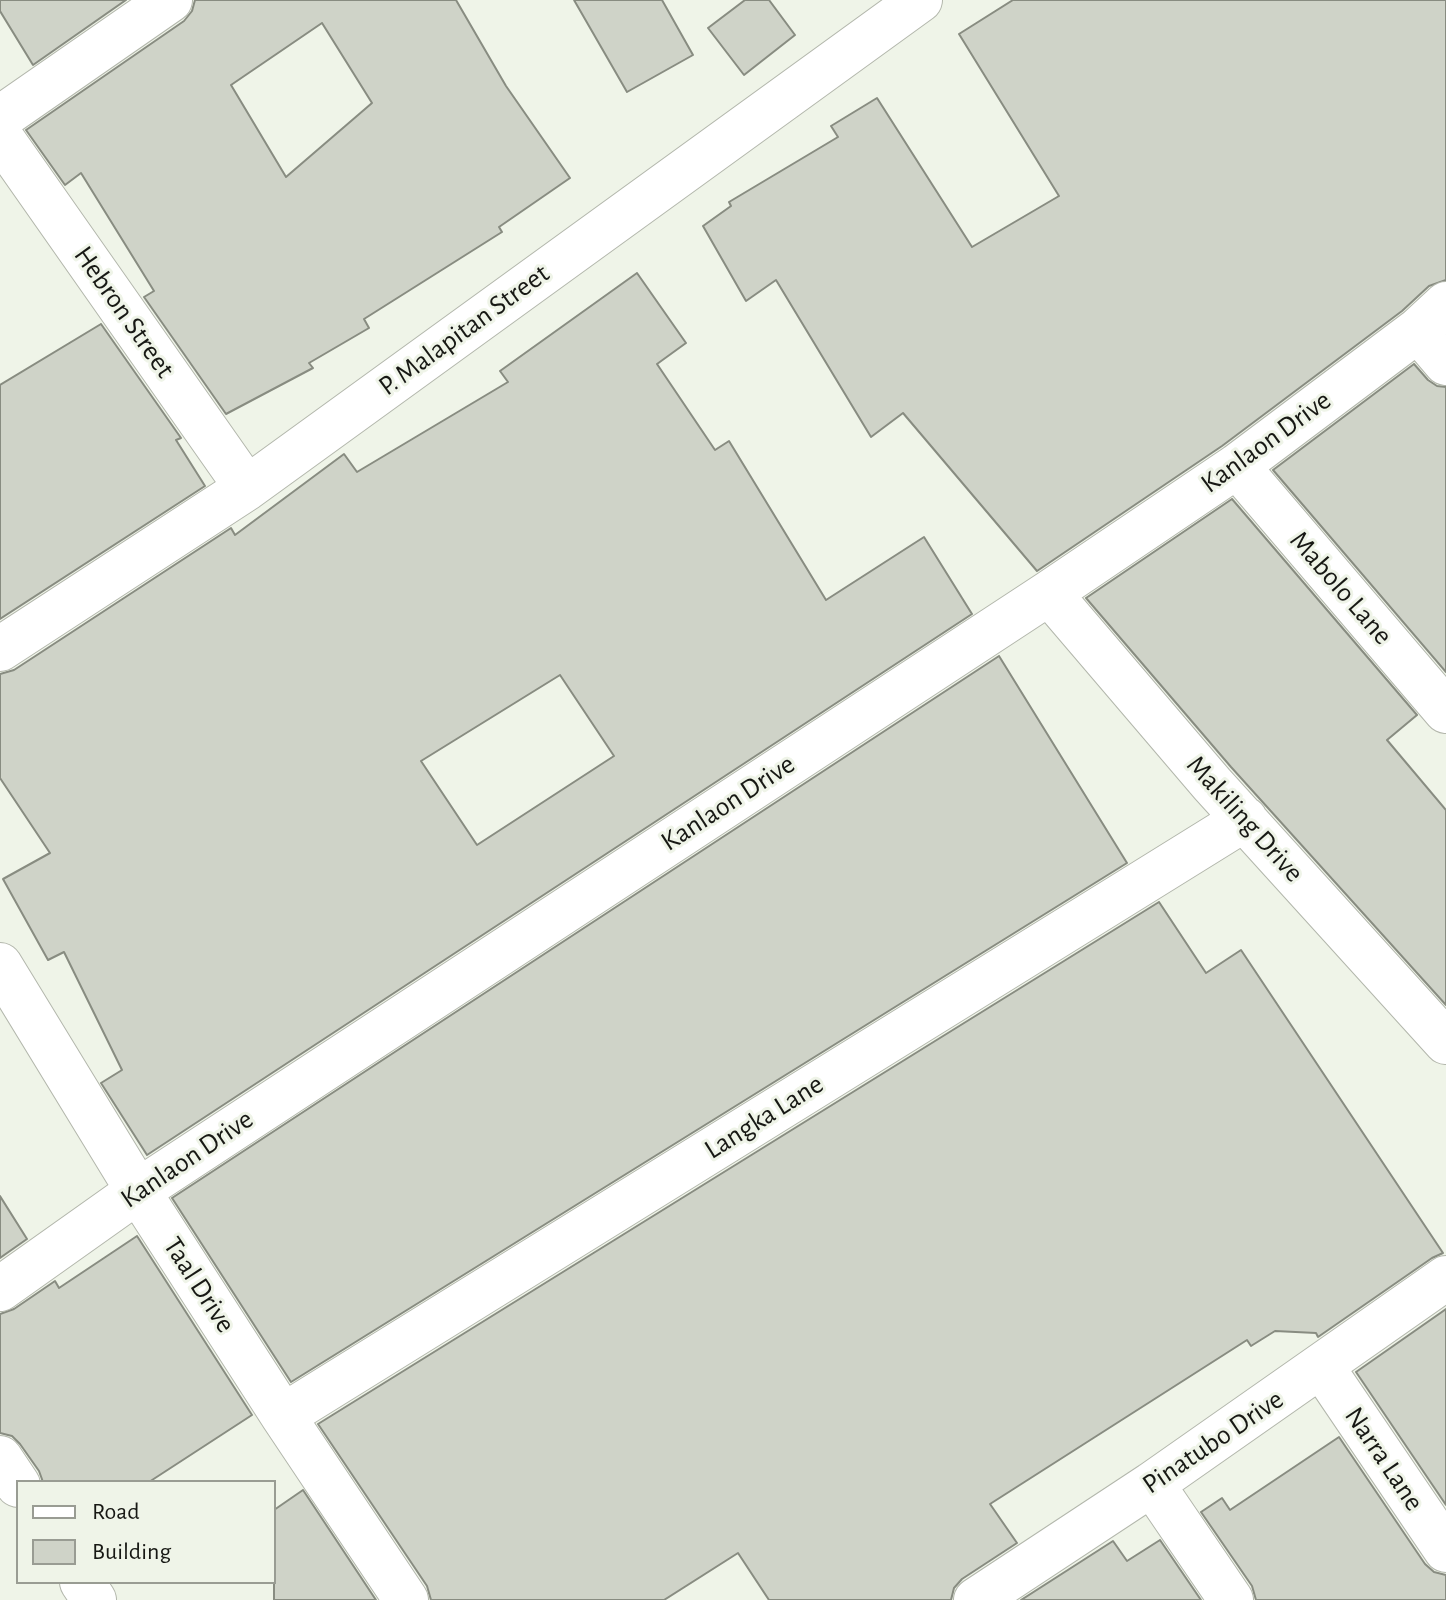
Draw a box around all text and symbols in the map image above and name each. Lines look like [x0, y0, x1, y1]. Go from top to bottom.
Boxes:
street label: Hebron Street [66, 240, 182, 384]
street label: P. Malapitan Street [372, 257, 556, 403]
street label: Kanlaon Drive [1194, 384, 1338, 500]
street label: Mabolo Lane [1282, 524, 1400, 652]
street label: Kanlaon Drive [655, 747, 801, 859]
street label: Makiling Drive [1179, 749, 1311, 889]
street label: Langka Lane [698, 1067, 830, 1167]
street label: Kanlaon Drive [114, 1102, 260, 1216]
street label: Taal Drive [156, 1231, 242, 1339]
street label: Pinatubo Drive [1136, 1383, 1290, 1501]
street label: Narra Lane [1337, 1401, 1431, 1517]
legend [16, 1480, 276, 1584]
text: Road [92, 1500, 140, 1524]
text: Building [92, 1540, 171, 1564]

